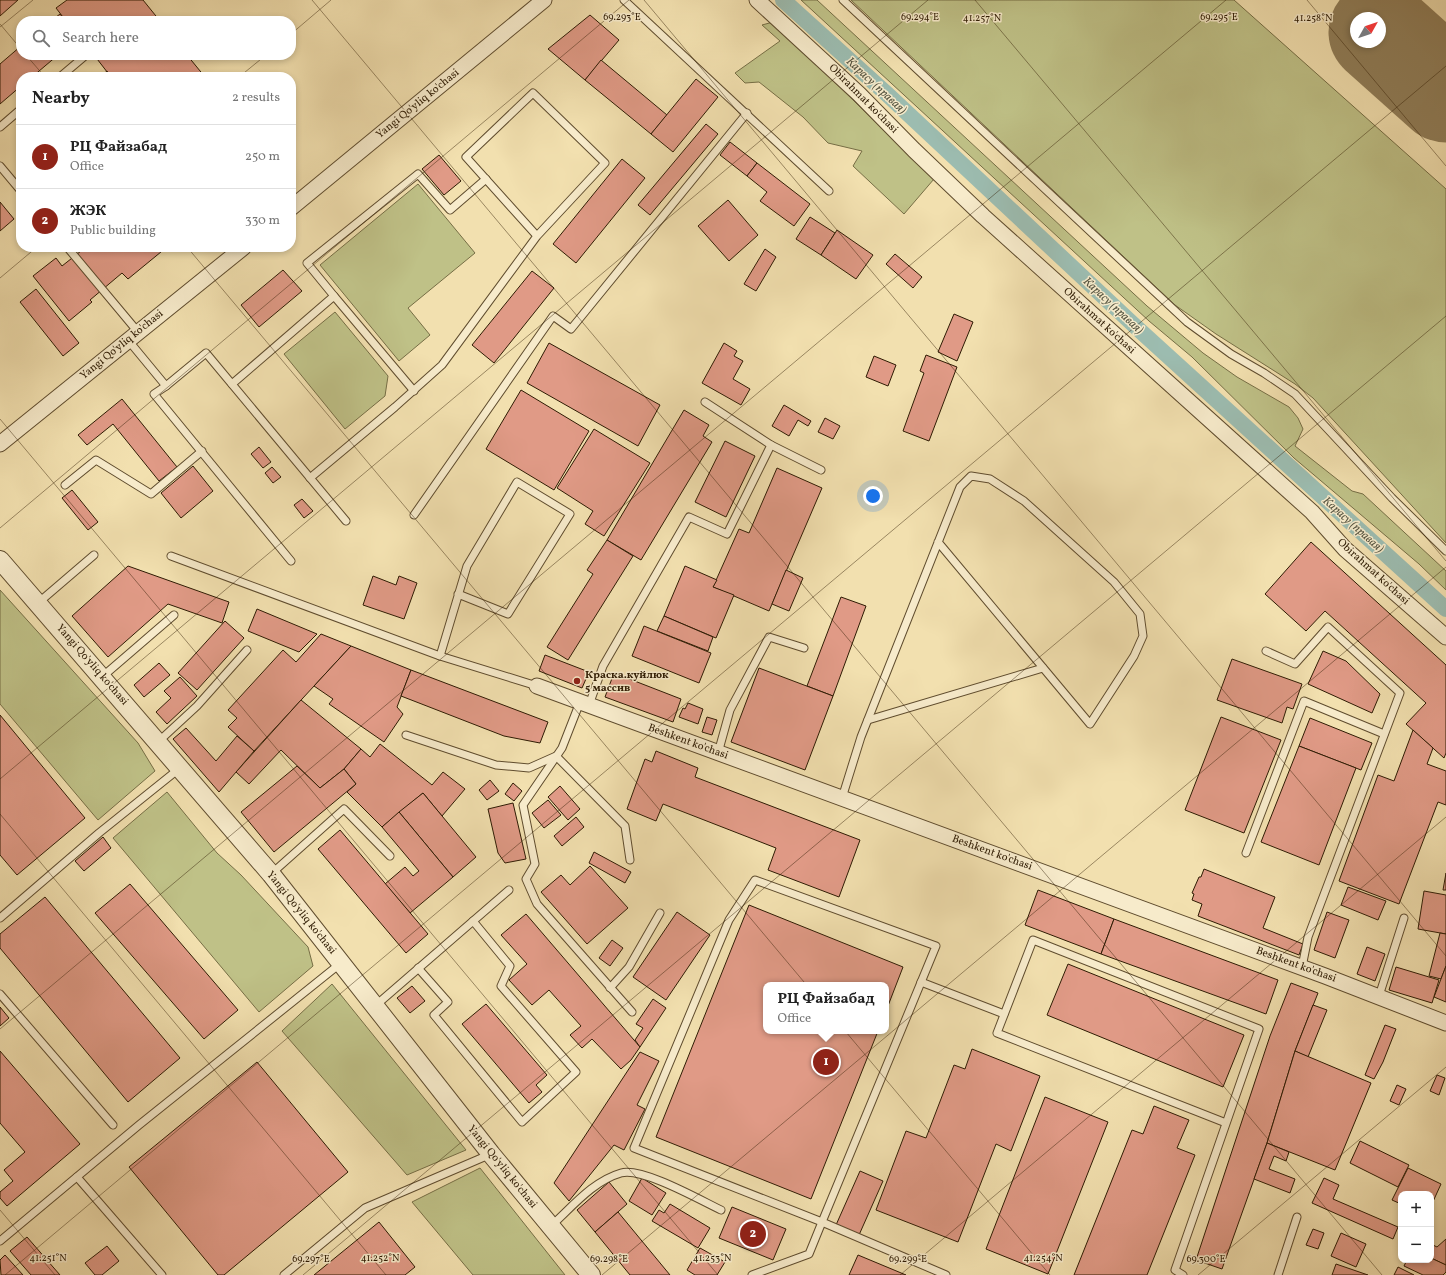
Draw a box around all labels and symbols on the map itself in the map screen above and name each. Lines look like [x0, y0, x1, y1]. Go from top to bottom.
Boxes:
text: 69.293°E [603, 10, 641, 24]
text: 69.294°E [901, 10, 939, 24]
text: 69.295°E [1200, 10, 1238, 24]
text: 41.257°N [963, 11, 1002, 25]
text: 41.258°N [1294, 11, 1333, 25]
north arrow [1350, 12, 1386, 48]
water label: Карасу (правая) [842, 54, 910, 118]
street label: Obirahmat ko'chasi [825, 61, 901, 137]
street label: Yangi Qo'yliq ko'chasi [373, 66, 463, 142]
water label: Карасу (правая) [1079, 274, 1147, 338]
street label: Obirahmat ko'chasi [1060, 284, 1138, 358]
street label: Yangi Qo'yliq ko'chasi [77, 307, 167, 383]
your location [863, 486, 883, 506]
water label: Карасу (правая) [1319, 493, 1387, 557]
street label: Obirahmat ko'chasi [1334, 535, 1412, 609]
street label: Yangi Qo'yliq ko'chasi [52, 621, 132, 709]
place label: Краска.куйлюк 5 массив [585, 668, 669, 696]
marker: Краска.куйлюк 5 массив [572, 676, 582, 686]
street label: Beshkent ko'chasi [646, 720, 730, 764]
street label: Beshkent ko'chasi [950, 831, 1034, 875]
street label: Yangi Qo'yliq ko'chasi [263, 868, 339, 958]
street label: Beshkent ko'chasi [1254, 943, 1338, 987]
pin: 1 [813, 1047, 839, 1077]
street label: Yangi Qo'yliq ko'chasi [464, 1122, 540, 1212]
pin: 2 [740, 1219, 766, 1249]
text: 41.251°N [29, 1251, 67, 1265]
text: 41.252°N [361, 1251, 400, 1265]
text: 41.253°N [693, 1251, 732, 1265]
text: 41.254°N [1023, 1251, 1063, 1265]
text: 69.297°E [292, 1252, 330, 1266]
text: 69.298°E [590, 1252, 628, 1266]
text: 69.299°E [889, 1252, 927, 1266]
text: 69.300°E [1187, 1252, 1225, 1266]

